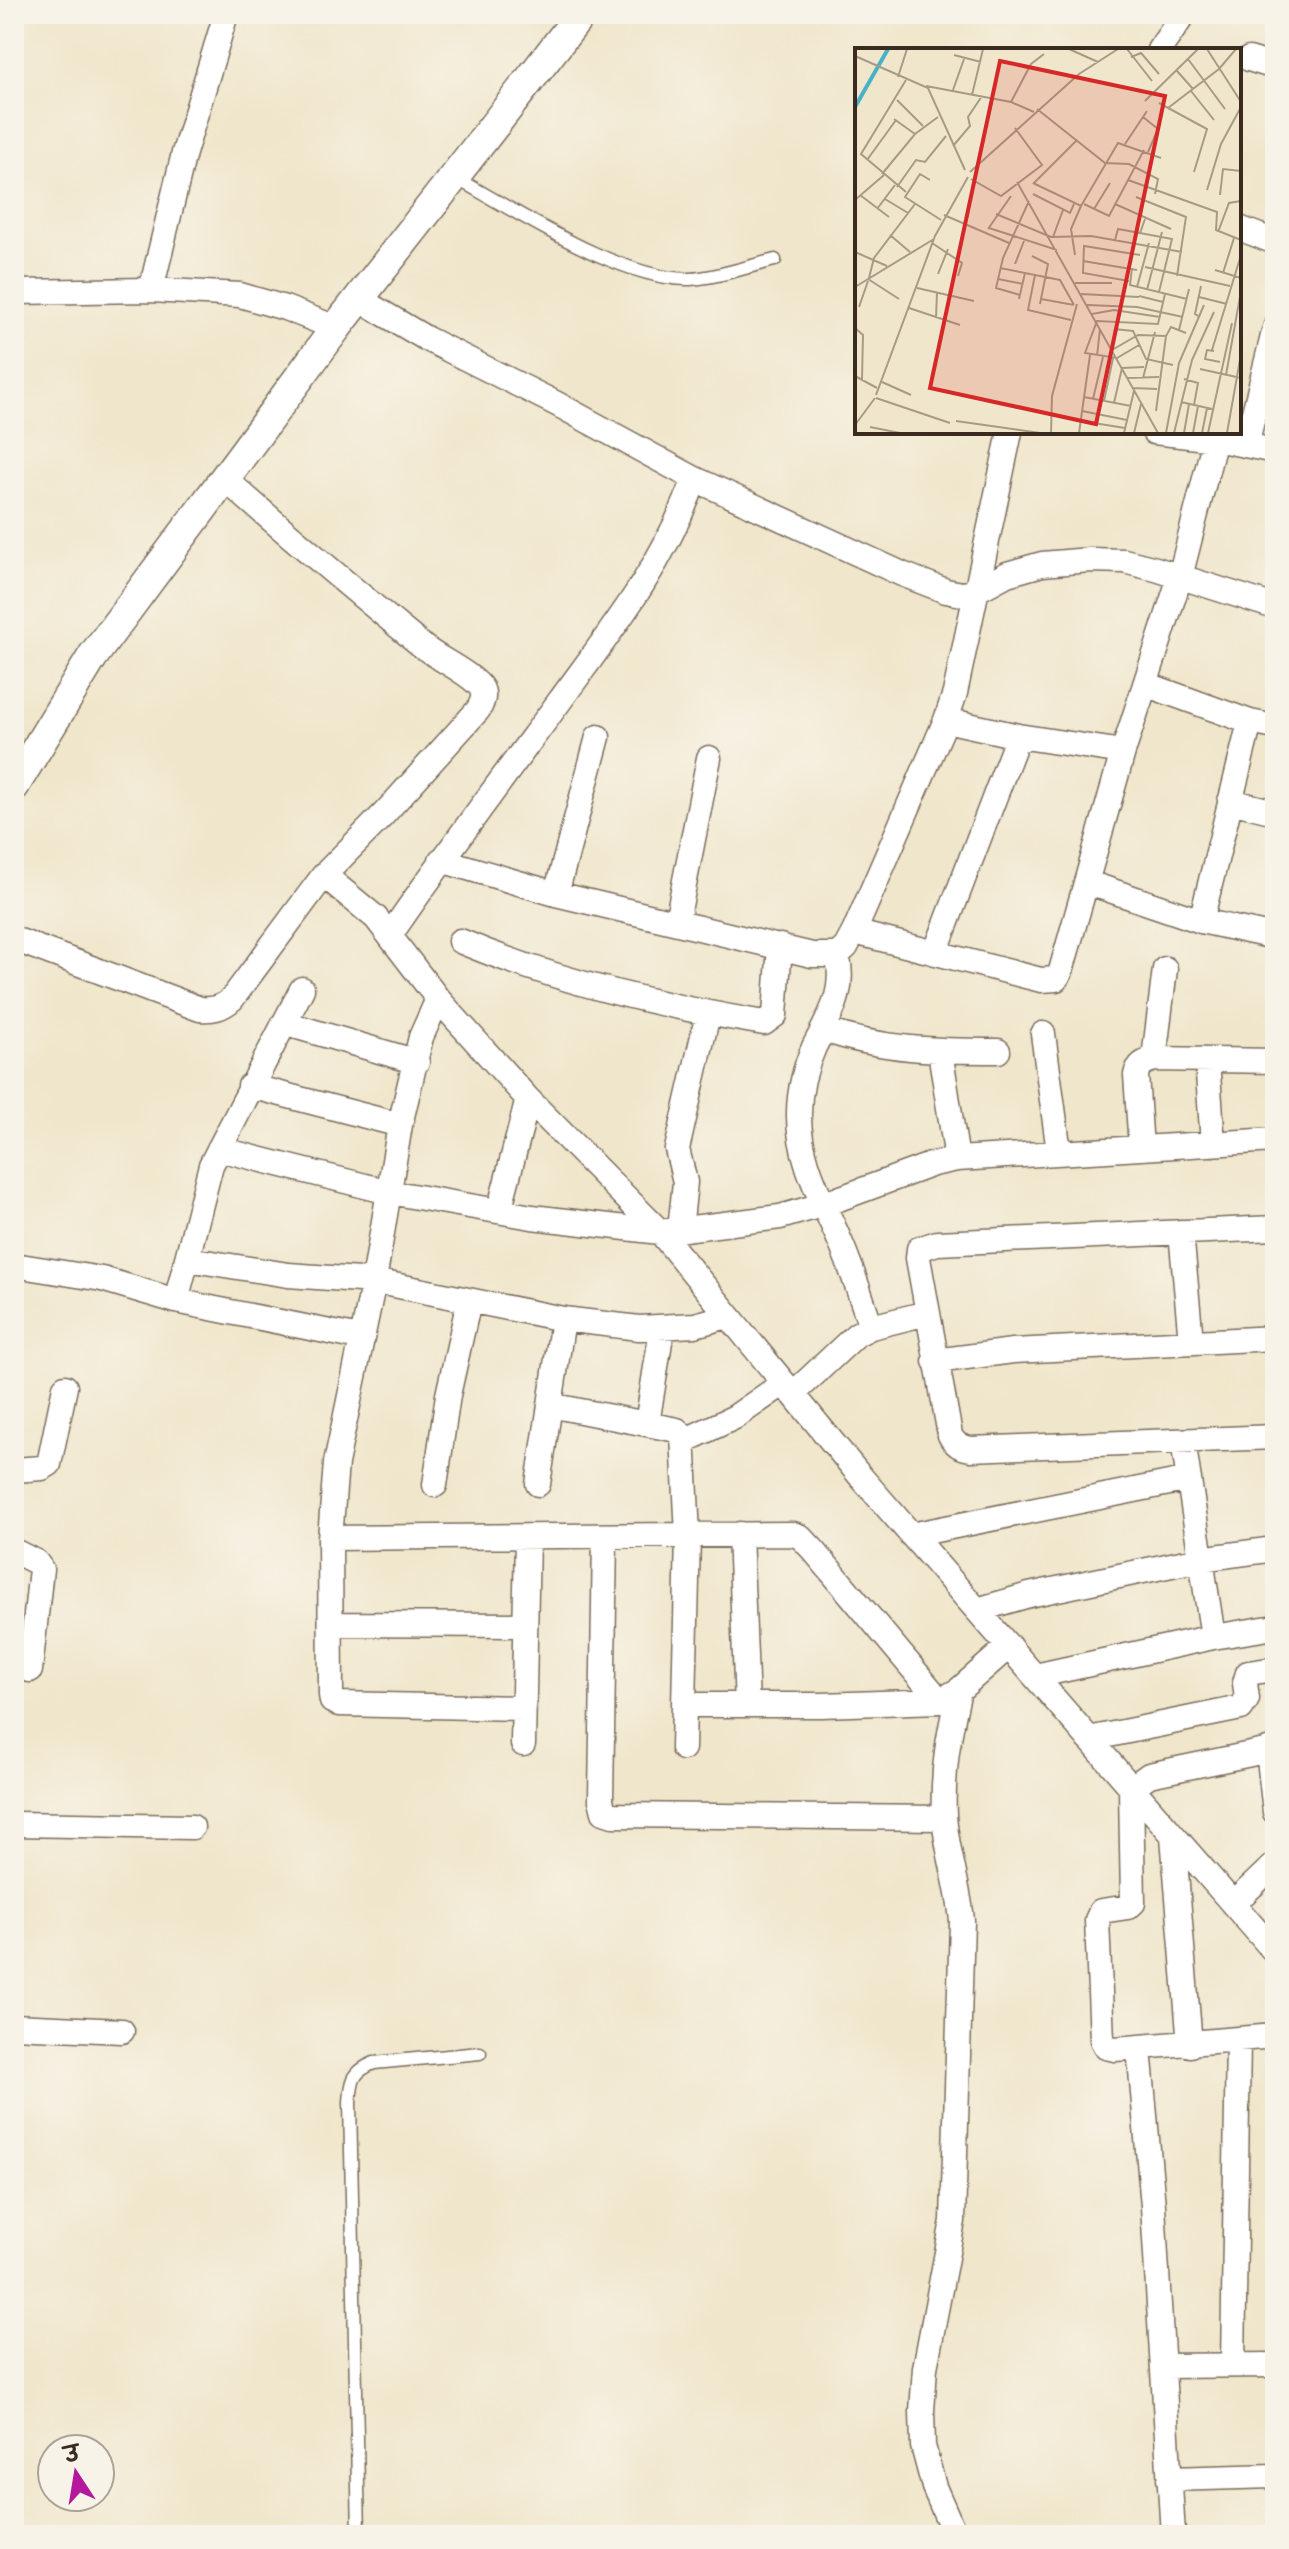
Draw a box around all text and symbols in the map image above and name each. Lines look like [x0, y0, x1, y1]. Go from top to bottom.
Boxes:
inset map [855, 48, 1241, 434]
north arrow [36, 2433, 116, 2513]
text: उ [60, 2438, 84, 2470]

